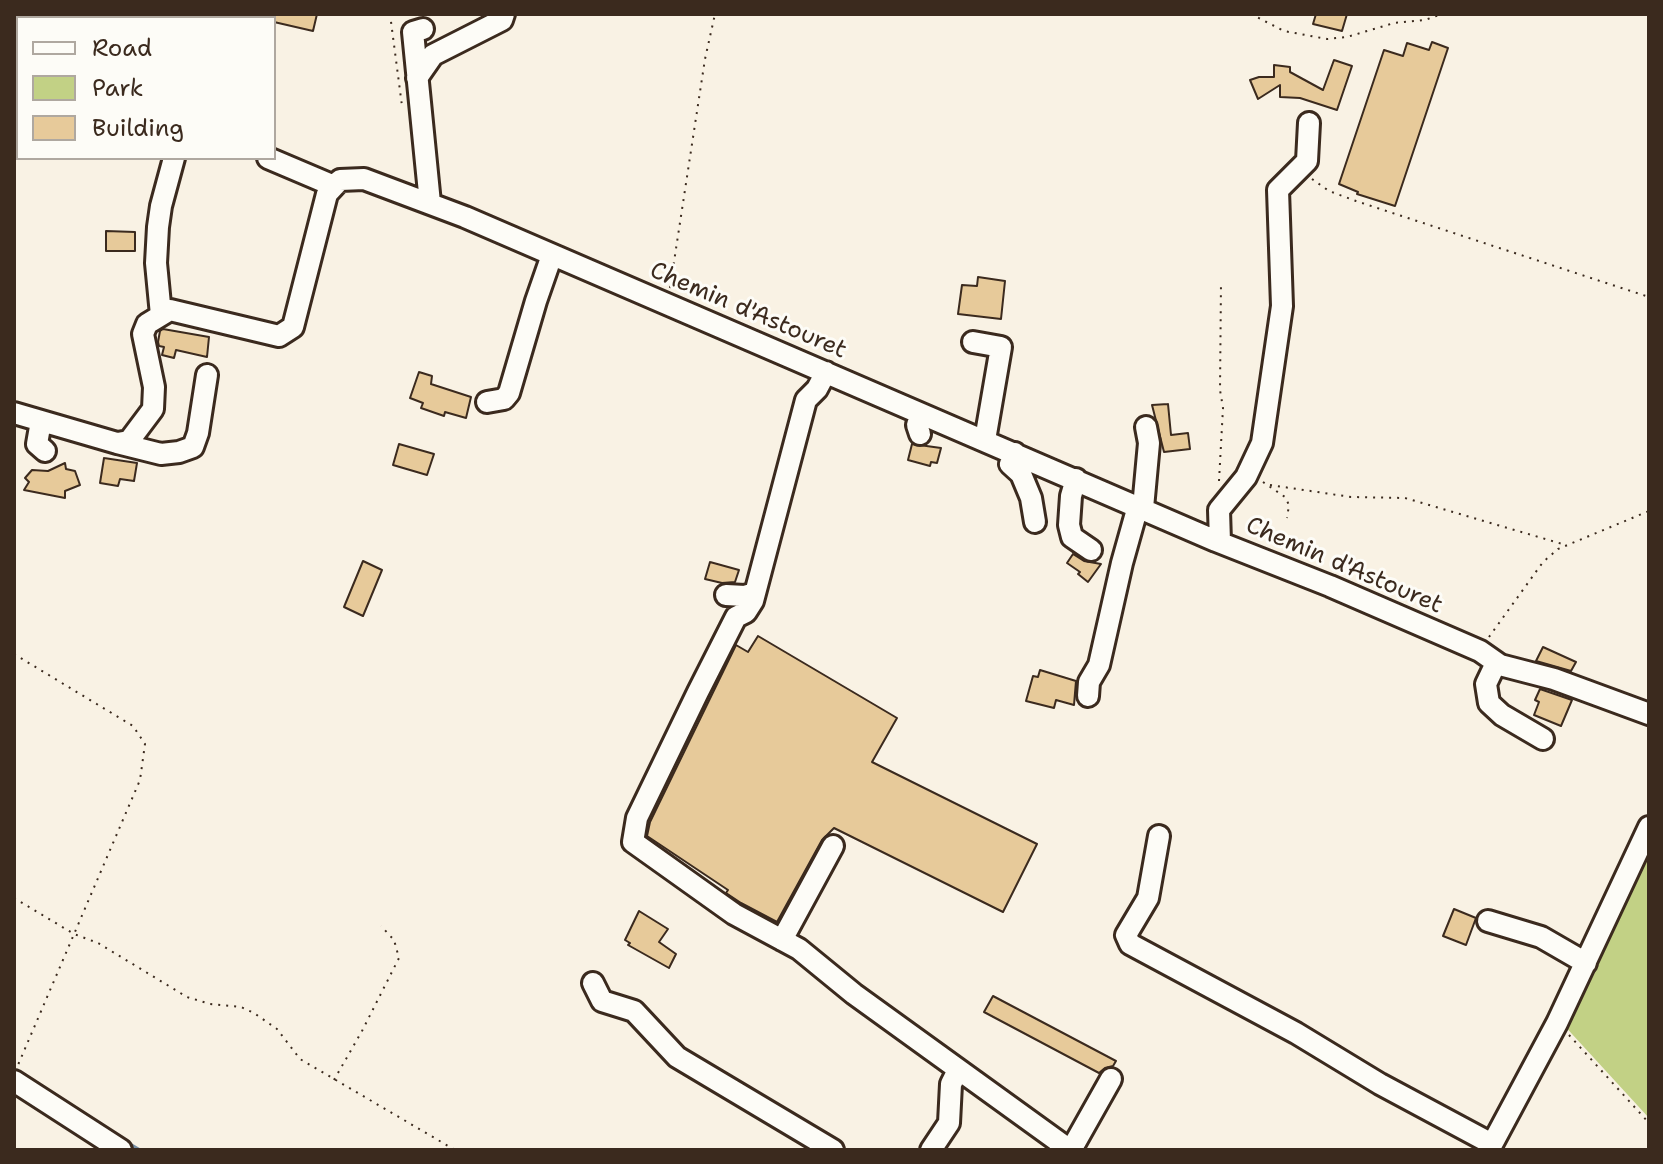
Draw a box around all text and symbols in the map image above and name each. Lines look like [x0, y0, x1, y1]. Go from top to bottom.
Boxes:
legend [16, 16, 276, 160]
text: Road [92, 32, 152, 64]
text: Park [92, 72, 144, 104]
text: Building [92, 112, 184, 144]
street label: Chemin d'Astouret [645, 256, 851, 366]
street label: Chemin d'Astouret [1241, 511, 1447, 621]

